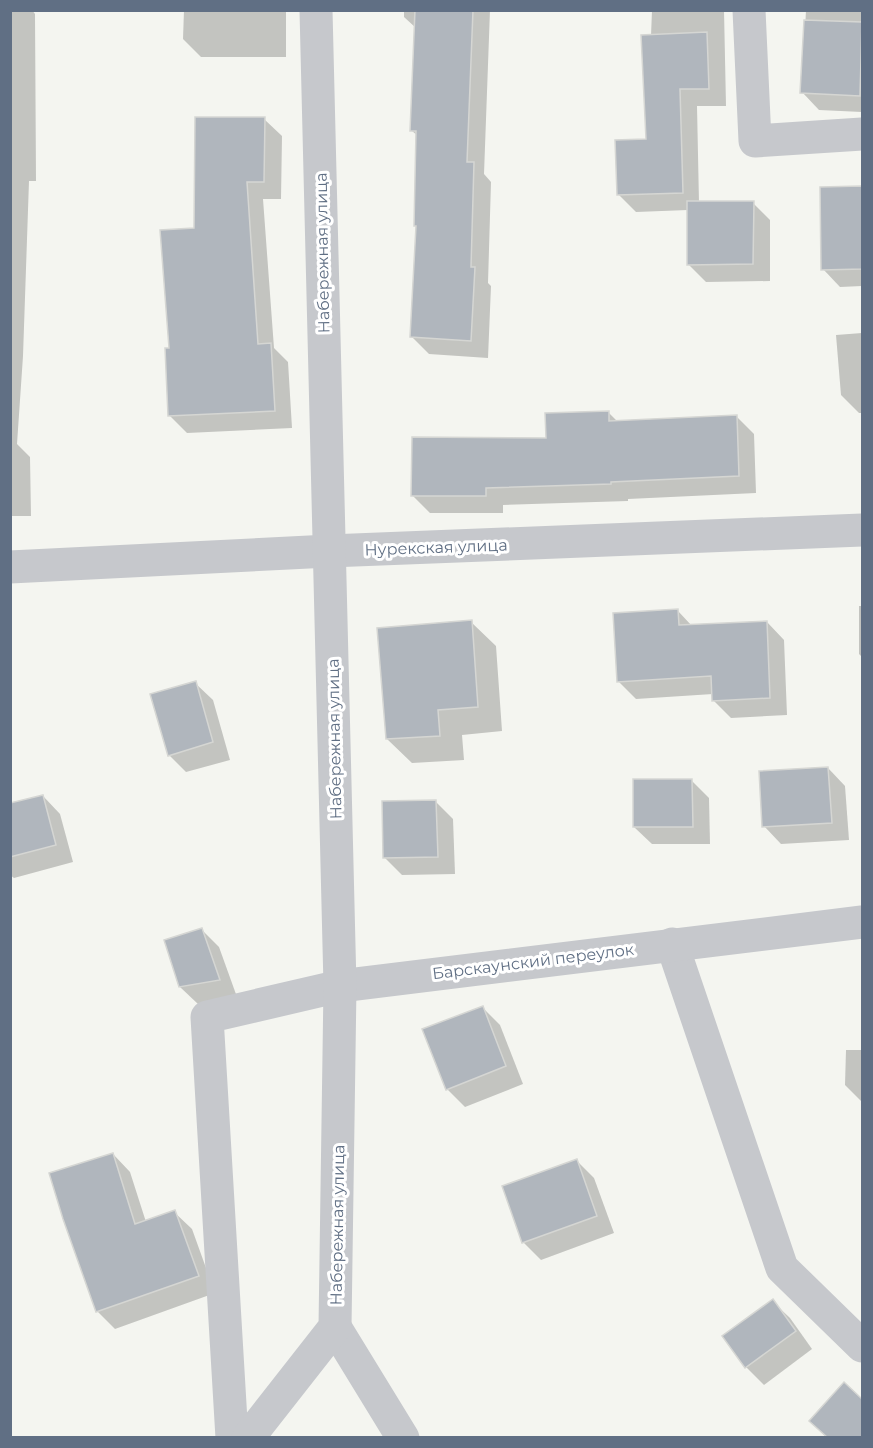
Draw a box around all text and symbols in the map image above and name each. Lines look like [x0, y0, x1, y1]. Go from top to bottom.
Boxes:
street label: Набережная улица [312, 172, 333, 333]
street label: Нурекская улица [364, 536, 508, 559]
street label: Набережная улица [324, 658, 345, 819]
street label: Барскаунский переулок [431, 940, 636, 983]
street label: Набережная улица [327, 1145, 348, 1306]

